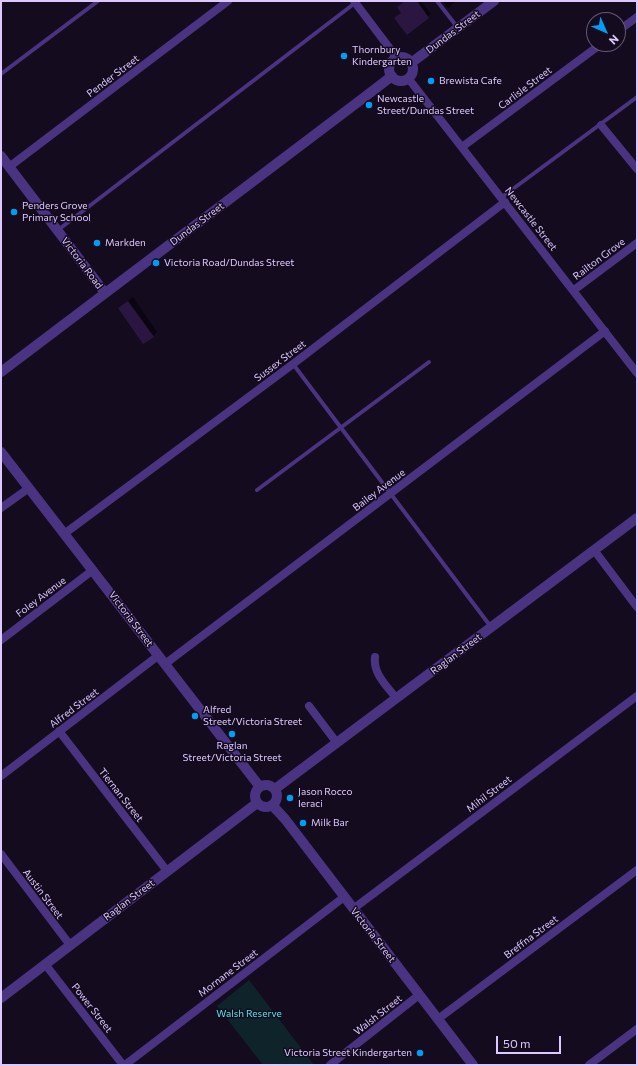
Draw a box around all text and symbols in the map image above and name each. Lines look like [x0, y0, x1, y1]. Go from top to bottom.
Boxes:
street label: Dundas Street [424, 8, 482, 56]
north arrow [586, 12, 626, 52]
text: N [607, 33, 622, 48]
place label: Thornbury Kindergarten [352, 44, 412, 68]
marker: Thornbury Kindergarten [339, 51, 349, 61]
street label: Pender Street [84, 52, 142, 100]
street label: Carlisle Street [496, 64, 554, 112]
place label: Brewista Cafe [439, 75, 502, 87]
marker: Brewista Cafe [426, 76, 436, 86]
place label: Newcastle Street/Dundas Street [377, 93, 474, 116]
marker: Newcastle Street/Dundas Street [364, 100, 374, 110]
street label: Newcastle Street [502, 185, 560, 253]
place label: Penders Grove Primary School [22, 200, 91, 224]
street label: Dundas Street [168, 200, 226, 248]
marker: Penders Grove Primary School [9, 207, 19, 217]
street label: Victoria Road [59, 235, 105, 291]
street label: Railton Grove [571, 236, 627, 282]
place label: Markden [105, 237, 146, 249]
marker: Markden [92, 238, 102, 248]
place label: Victoria Road/Dundas Street [164, 257, 294, 269]
marker: Victoria Road/Dundas Street [151, 258, 161, 268]
street label: Sussex Street [252, 338, 308, 384]
street label: Bailey Avenue [350, 466, 408, 514]
street label: Foley Avenue [14, 574, 68, 620]
street label: Victoria Street [106, 589, 156, 649]
street label: Raglan Street [428, 631, 484, 677]
street label: Alfred Street [47, 686, 101, 730]
place label: Alfred Street/Victoria Street [203, 704, 302, 728]
marker: Alfred Street/Victoria Street [190, 711, 200, 721]
marker: Raglan Street/Victoria Street [227, 729, 237, 739]
place label: Raglan Street/Victoria Street [182, 740, 282, 764]
street label: Tiernan Street [96, 766, 146, 824]
street label: Mihil Street [464, 773, 514, 815]
place label: Jason Rocco Ieraci [298, 786, 353, 810]
marker: Jason Rocco Ieraci [285, 793, 295, 803]
place label: Milk Bar [311, 817, 349, 829]
marker: Milk Bar [298, 818, 308, 828]
street label: Austin Street [20, 867, 66, 921]
street label: Raglan Street [101, 877, 157, 923]
street label: Victoria Street [348, 905, 398, 965]
street label: Breffna Street [502, 913, 560, 961]
street label: Mornane Street [196, 947, 260, 999]
street label: Power Street [69, 981, 115, 1035]
street label: Walsh Street [351, 992, 405, 1038]
park label: Walsh Reserve [216, 1008, 282, 1020]
scale bar [498, 1028, 563, 1054]
text: 50 m [503, 1036, 531, 1050]
place label: Victoria Street Kindergarten [284, 1047, 412, 1059]
marker: Victoria Street Kindergarten [415, 1048, 425, 1058]

